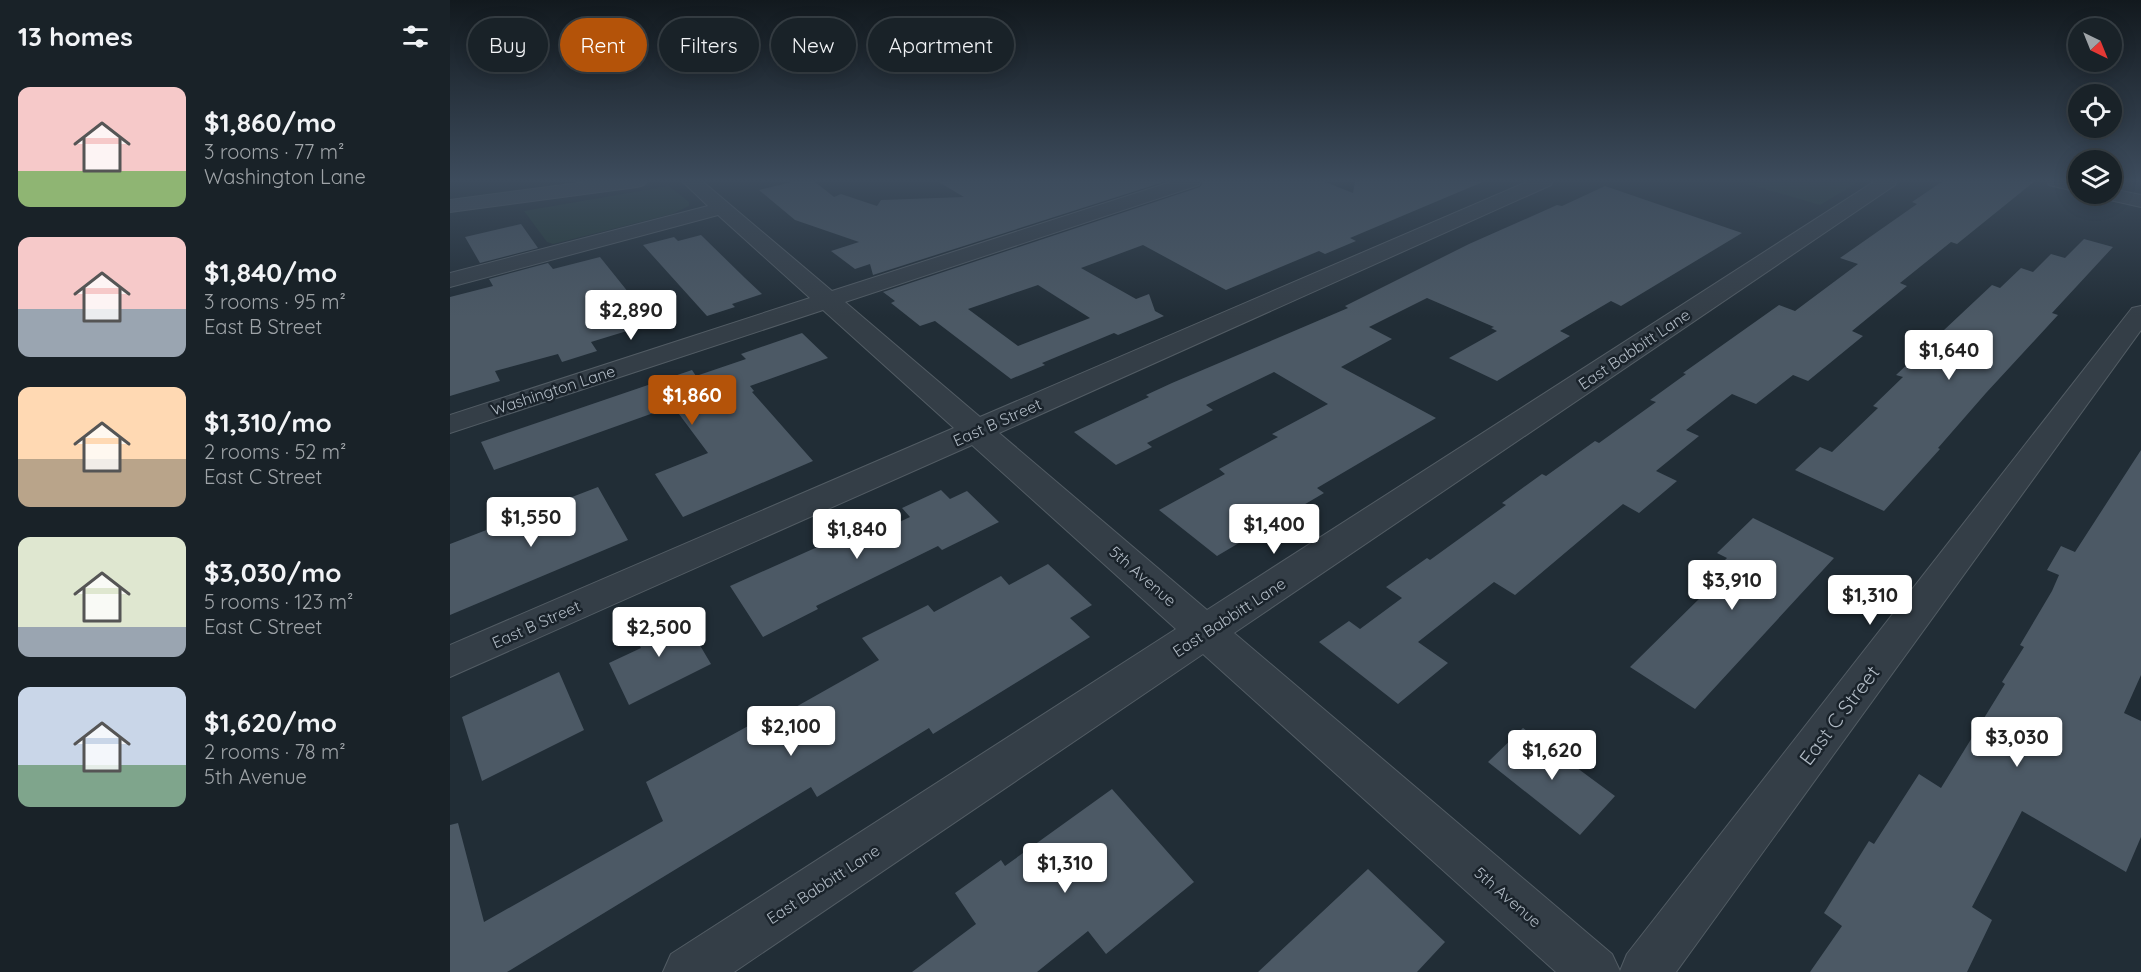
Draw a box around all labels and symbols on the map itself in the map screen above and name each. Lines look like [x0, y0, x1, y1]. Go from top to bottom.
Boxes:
north arrow [2068, 18, 2122, 72]
pin: $2,890 [582, 290, 680, 341]
street label: East Babbitt Lane [1574, 304, 1694, 394]
pin: $1,640 [1900, 330, 1998, 381]
street label: Washington Lane [488, 360, 618, 420]
pin: $1,860 [643, 375, 741, 426]
street label: East B Street [950, 394, 1044, 450]
pin: $1,550 [482, 497, 580, 548]
pin: $1,400 [1225, 504, 1323, 555]
pin: $1,840 [808, 509, 906, 560]
street label: 5th Avenue [1105, 541, 1181, 611]
pin: $3,910 [1683, 560, 1781, 611]
street label: East Babbitt Lane [1169, 573, 1289, 661]
pin: $1,310 [1821, 575, 1919, 626]
street label: East B Street [489, 596, 583, 652]
pin: $2,500 [610, 607, 708, 658]
street label: East C Street [1793, 660, 1885, 770]
pin: $2,100 [742, 706, 840, 757]
pin: $3,030 [1968, 717, 2066, 768]
pin: $1,620 [1503, 730, 1601, 781]
street label: East Babbitt Lane [763, 840, 883, 928]
pin: $1,310 [1016, 843, 1114, 894]
street label: 5th Avenue [1470, 862, 1546, 932]

